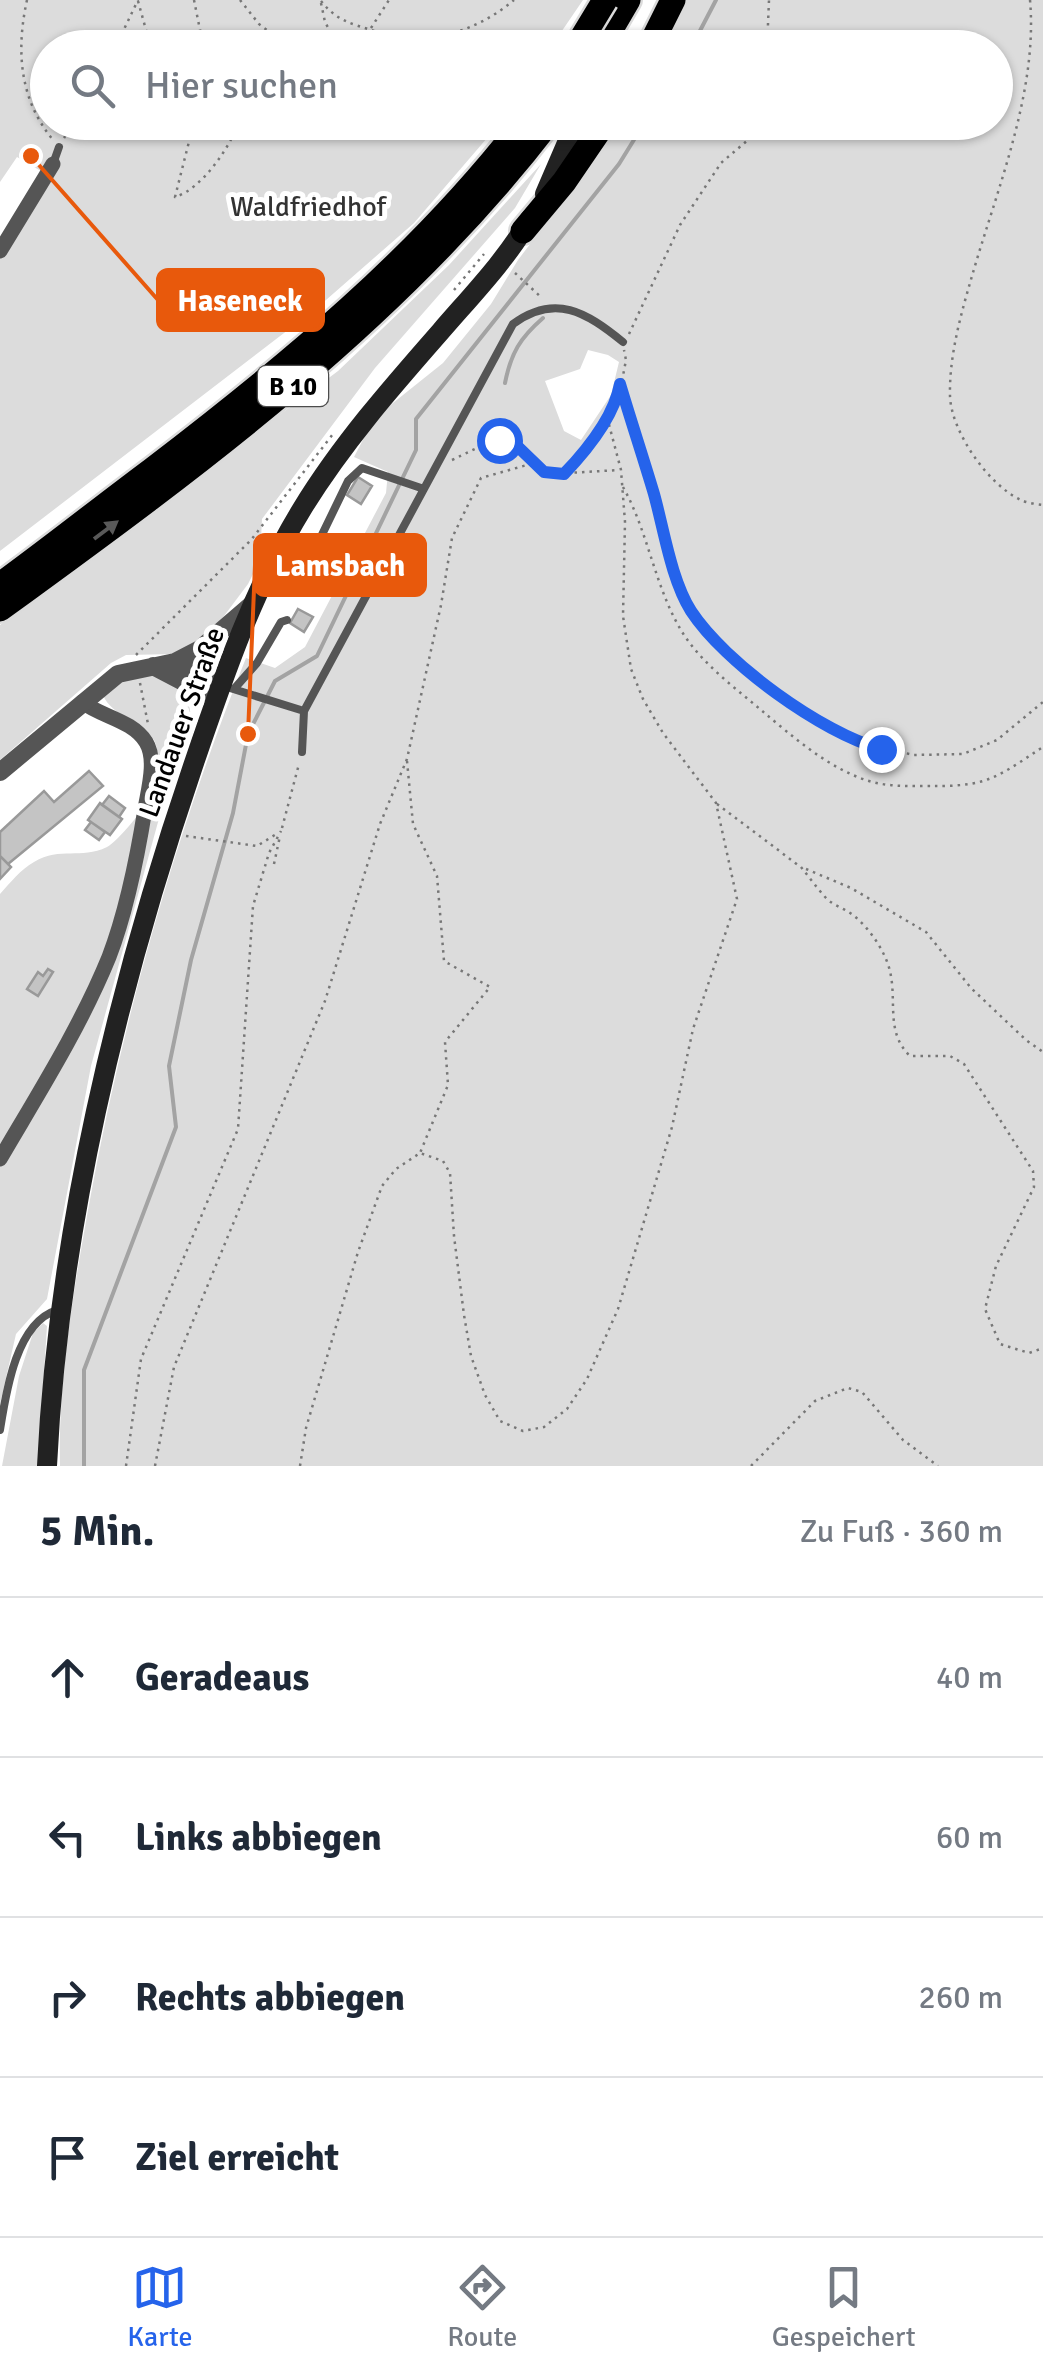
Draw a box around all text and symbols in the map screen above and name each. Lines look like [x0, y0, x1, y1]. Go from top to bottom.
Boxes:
search box [30, 30, 1013, 140]
icon: search [65, 58, 120, 113]
text: Hier suchen [145, 62, 338, 109]
park label: Waldfriedhof [230, 190, 388, 224]
callout: Haseneck [158, 270, 323, 330]
text: Haseneck [177, 283, 303, 320]
road number: B 10 [258, 366, 328, 406]
route start [477, 418, 523, 464]
one-way arrow [93, 520, 119, 540]
callout: Lamsbach [255, 535, 425, 595]
text: Lamsbach [275, 548, 405, 585]
street label: Landauer Straße [132, 623, 232, 822]
route end [859, 727, 905, 773]
text: 5 Min. [40, 1506, 154, 1557]
text: Zu Fuß · 360 m [800, 1512, 1003, 1551]
icon: ahead [40, 1650, 95, 1705]
text: Geradeaus [135, 1654, 309, 1701]
text: 40 m [936, 1658, 1003, 1697]
icon: left [40, 1810, 95, 1865]
text: Links abbiegen [135, 1814, 382, 1861]
text: 60 m [936, 1818, 1003, 1857]
icon: right [40, 1970, 95, 2025]
text: Rechts abbiegen [135, 1974, 405, 2021]
text: 260 m [919, 1978, 1003, 2017]
icon: arrive [40, 2130, 95, 2185]
text: Ziel erreicht [135, 2134, 339, 2181]
tab: Karte [127, 2260, 193, 2354]
tab: Route [447, 2260, 517, 2354]
tab: Gespeichert [772, 2260, 916, 2354]

